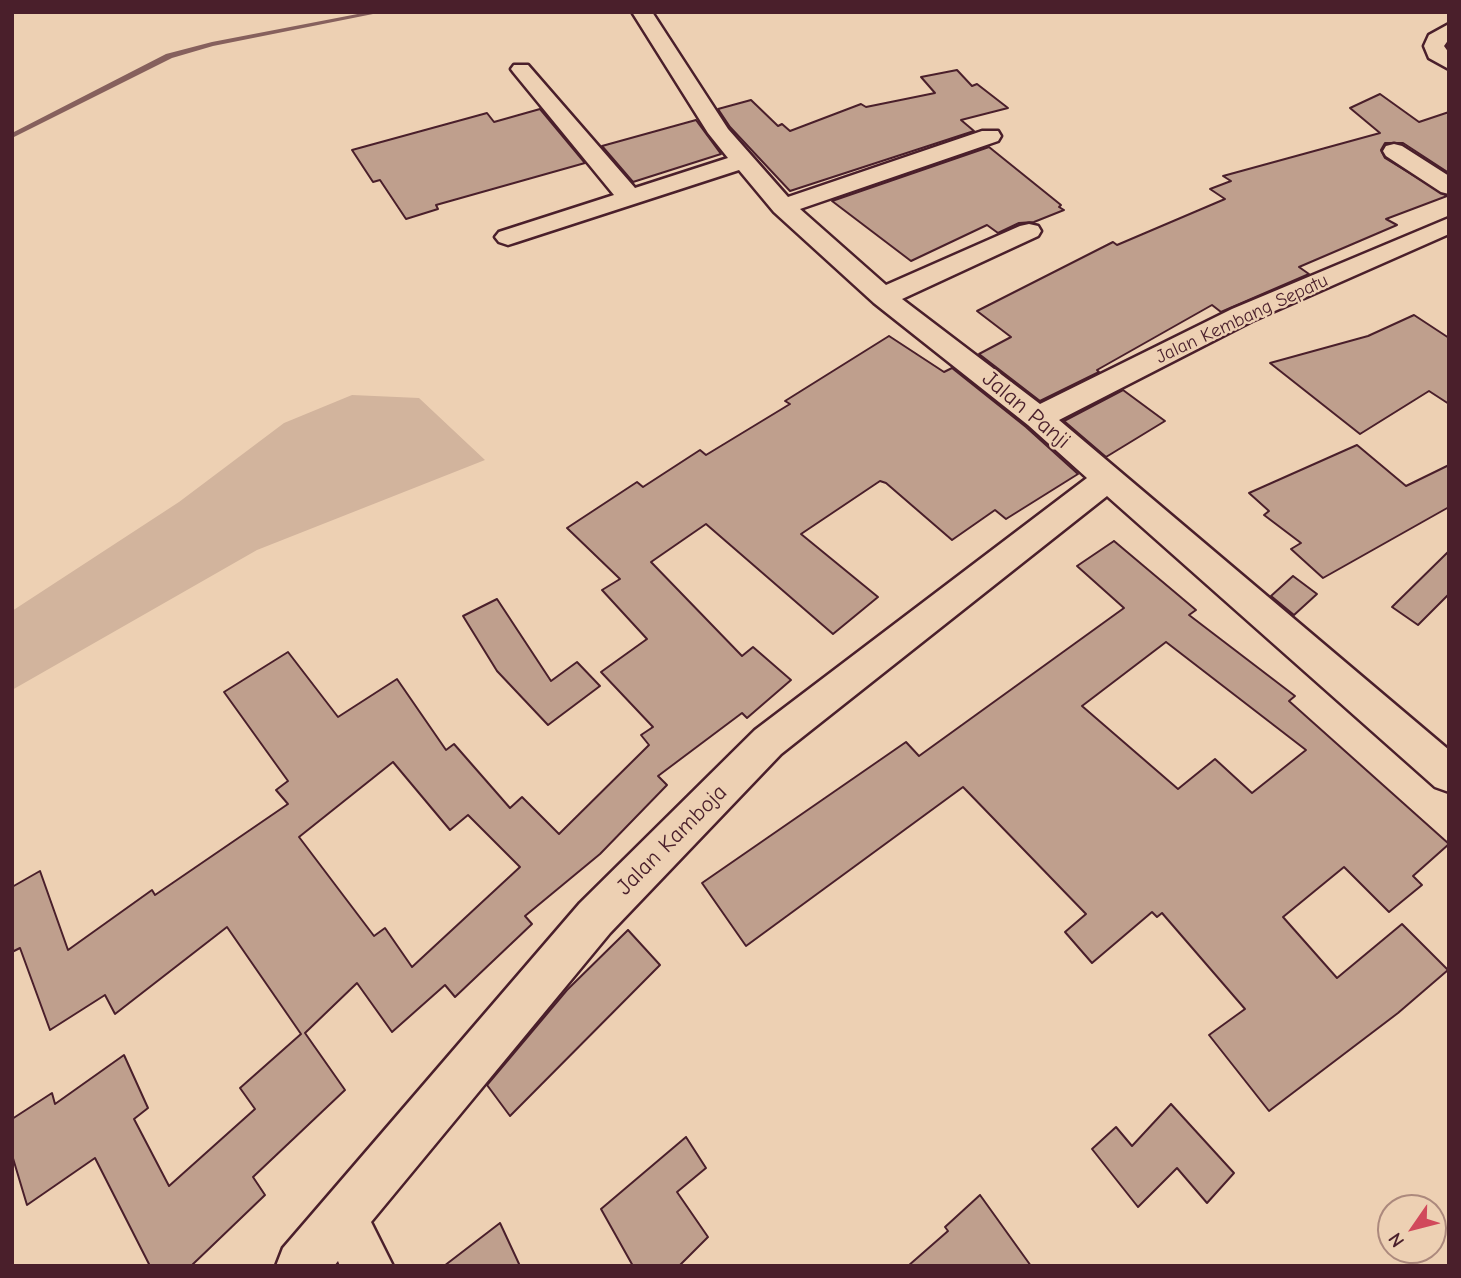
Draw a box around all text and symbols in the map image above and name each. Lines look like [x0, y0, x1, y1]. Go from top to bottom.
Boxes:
street label: Jalan Kembang Sepatu [1152, 269, 1332, 369]
street label: Jalan Panji [976, 365, 1076, 455]
street label: Jalan Kamboja [611, 779, 733, 901]
north arrow [1377, 1194, 1447, 1264]
text: N [1384, 1229, 1409, 1251]

